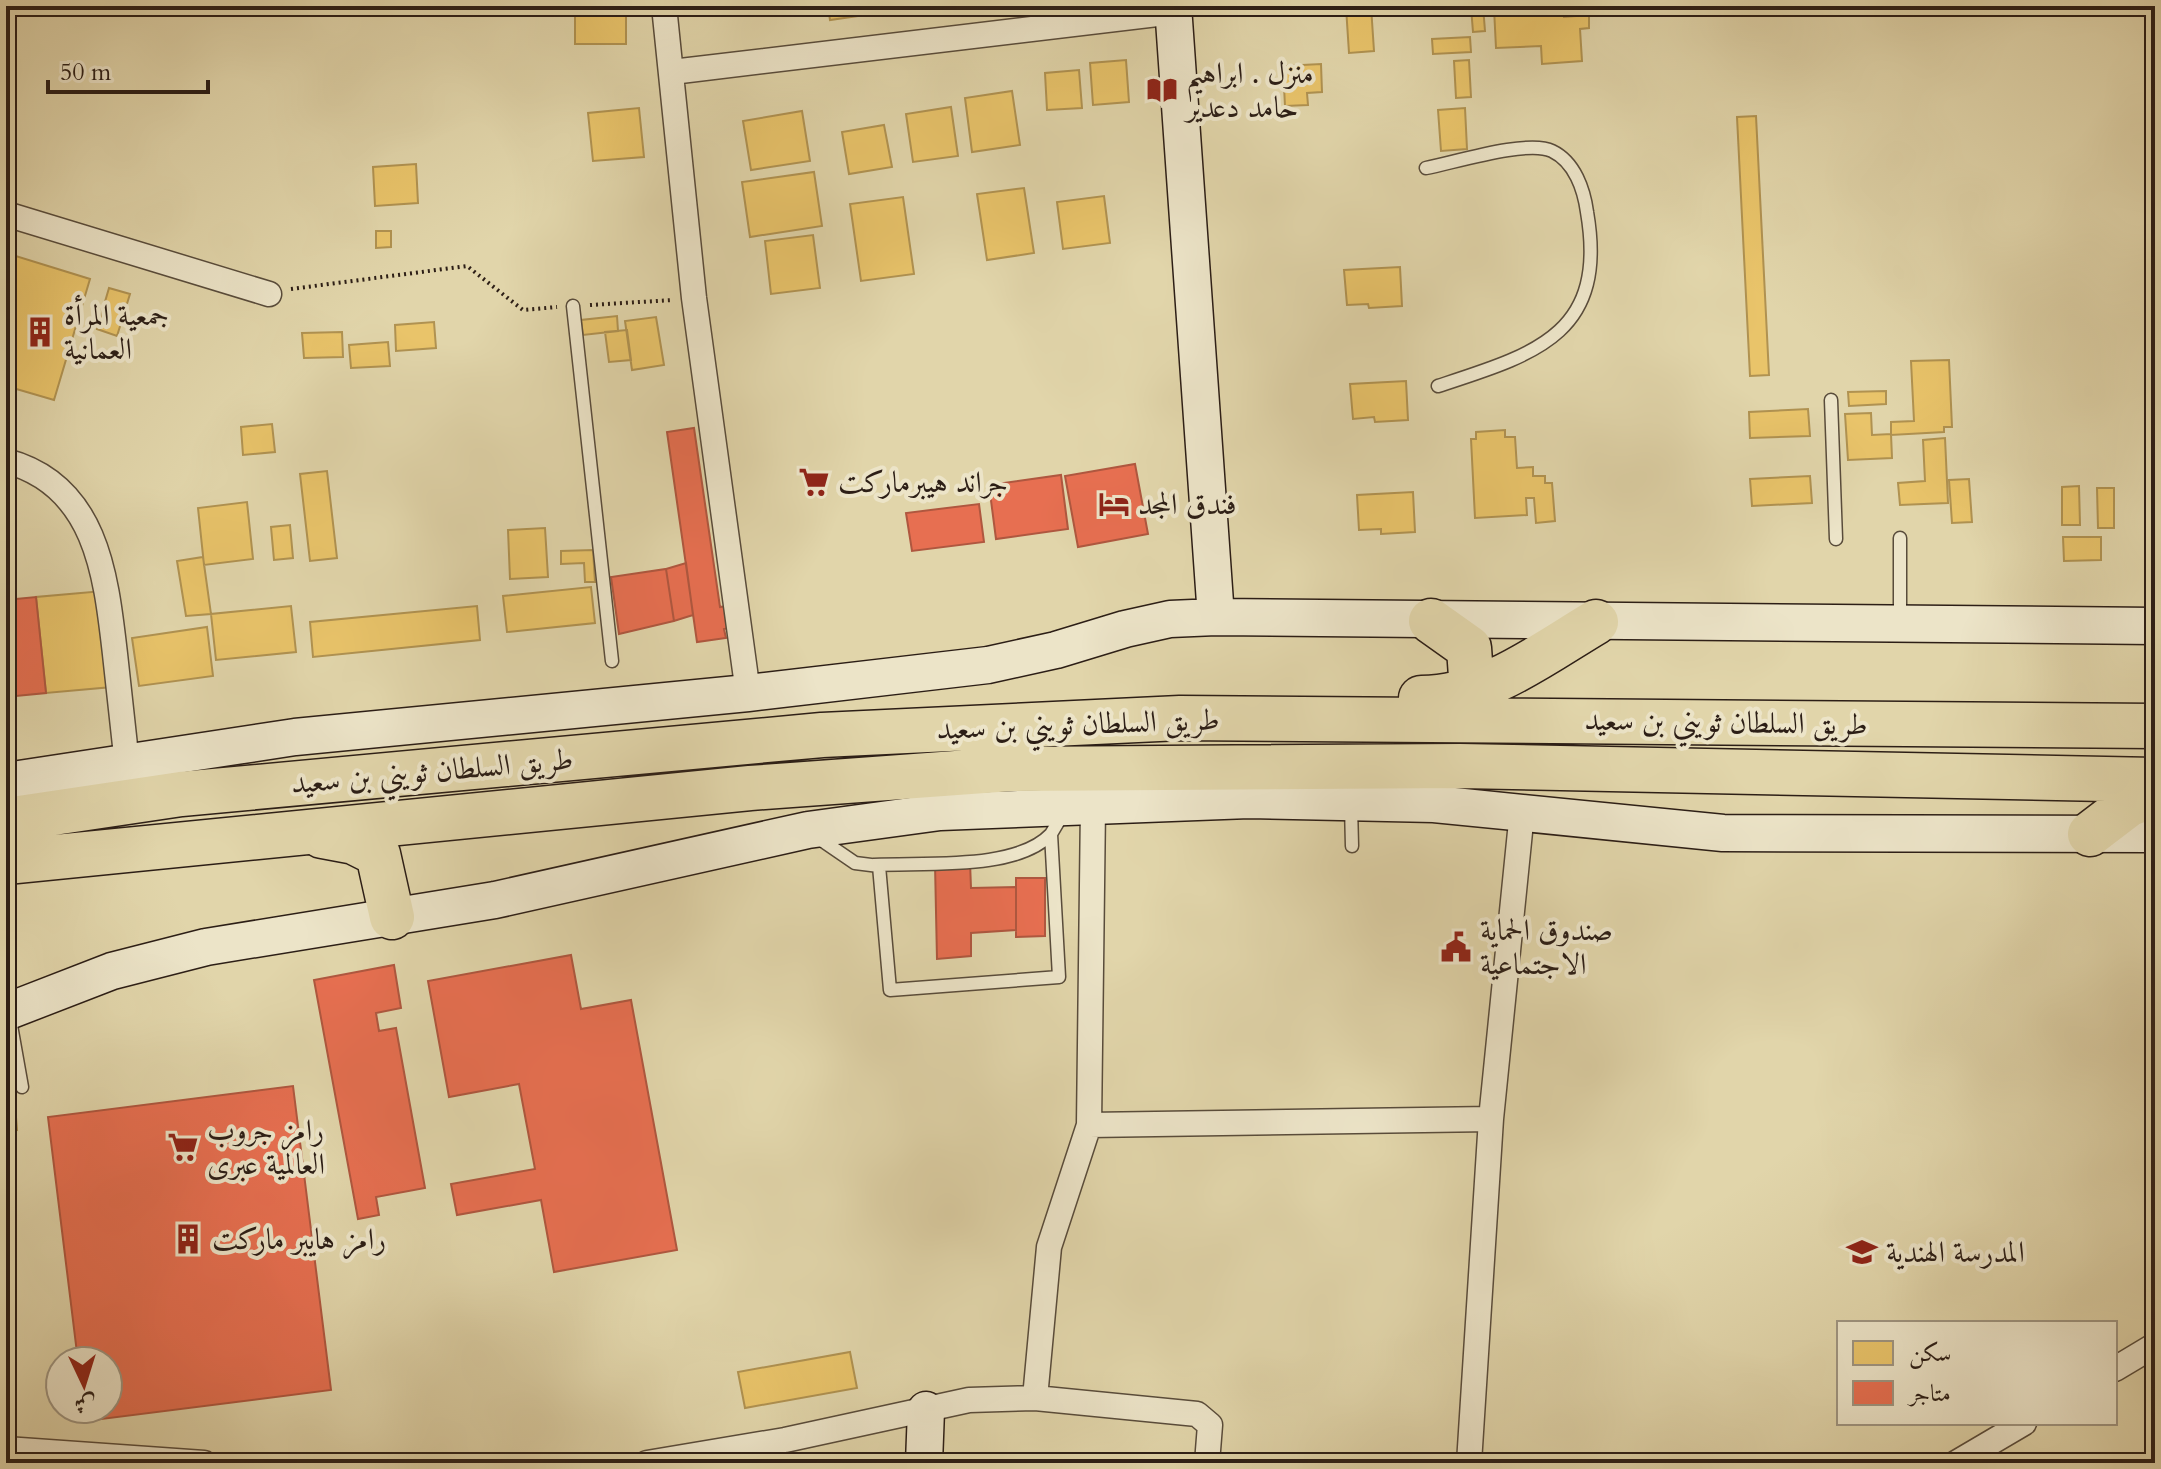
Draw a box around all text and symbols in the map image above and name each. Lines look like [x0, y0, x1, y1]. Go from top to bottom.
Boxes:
scale bar [48, 44, 208, 94]
place label: منزل . ابراهيم حامد دعدير [1183, 53, 1314, 128]
text: 50 m [60, 56, 112, 89]
library icon: منزل . ابراهيم حامد دعدير [1145, 73, 1179, 107]
place label: جمعية المرأة العمانية [64, 294, 169, 370]
building icon: جمعية المرأة العمانية [23, 315, 57, 349]
place label: جراند ه‍يبرماركت [838, 462, 1008, 503]
supermarket icon: جراند ه‍يبرماركت [797, 465, 831, 499]
place label: فندق المجد [1138, 484, 1237, 525]
hotel icon: فندق المجد [1097, 487, 1131, 521]
street label: طريق السلطان ثويني بن سعيد [936, 699, 1221, 756]
street label: طريق السلطان ثويني بن سعيد [1584, 700, 1868, 751]
street label: طريق السلطان ثويني بن سعيد [289, 739, 575, 810]
place label: صندوق الحماية الاجتماعية [1480, 910, 1613, 985]
public building icon: صندوق الحماية الاجتماعية [1439, 930, 1473, 964]
place label: رامز جروب العالمية عبرى [207, 1110, 325, 1185]
supermarket icon: رامز جروب العالمية عبرى [166, 1130, 200, 1164]
place label: رامز هايبر ماركت [212, 1219, 386, 1260]
building icon: رامز هايبر ماركت [171, 1222, 205, 1256]
place label: المدرسة الهندية [1886, 1232, 2025, 1273]
school or university icon: المدرسة الهندية [1845, 1235, 1879, 1269]
legend [1837, 1321, 2117, 1425]
text: سكن [1909, 1337, 1952, 1370]
north arrow [44, 1345, 124, 1425]
text: متاجر [1906, 1377, 1951, 1410]
text: ش [73, 1388, 97, 1420]

